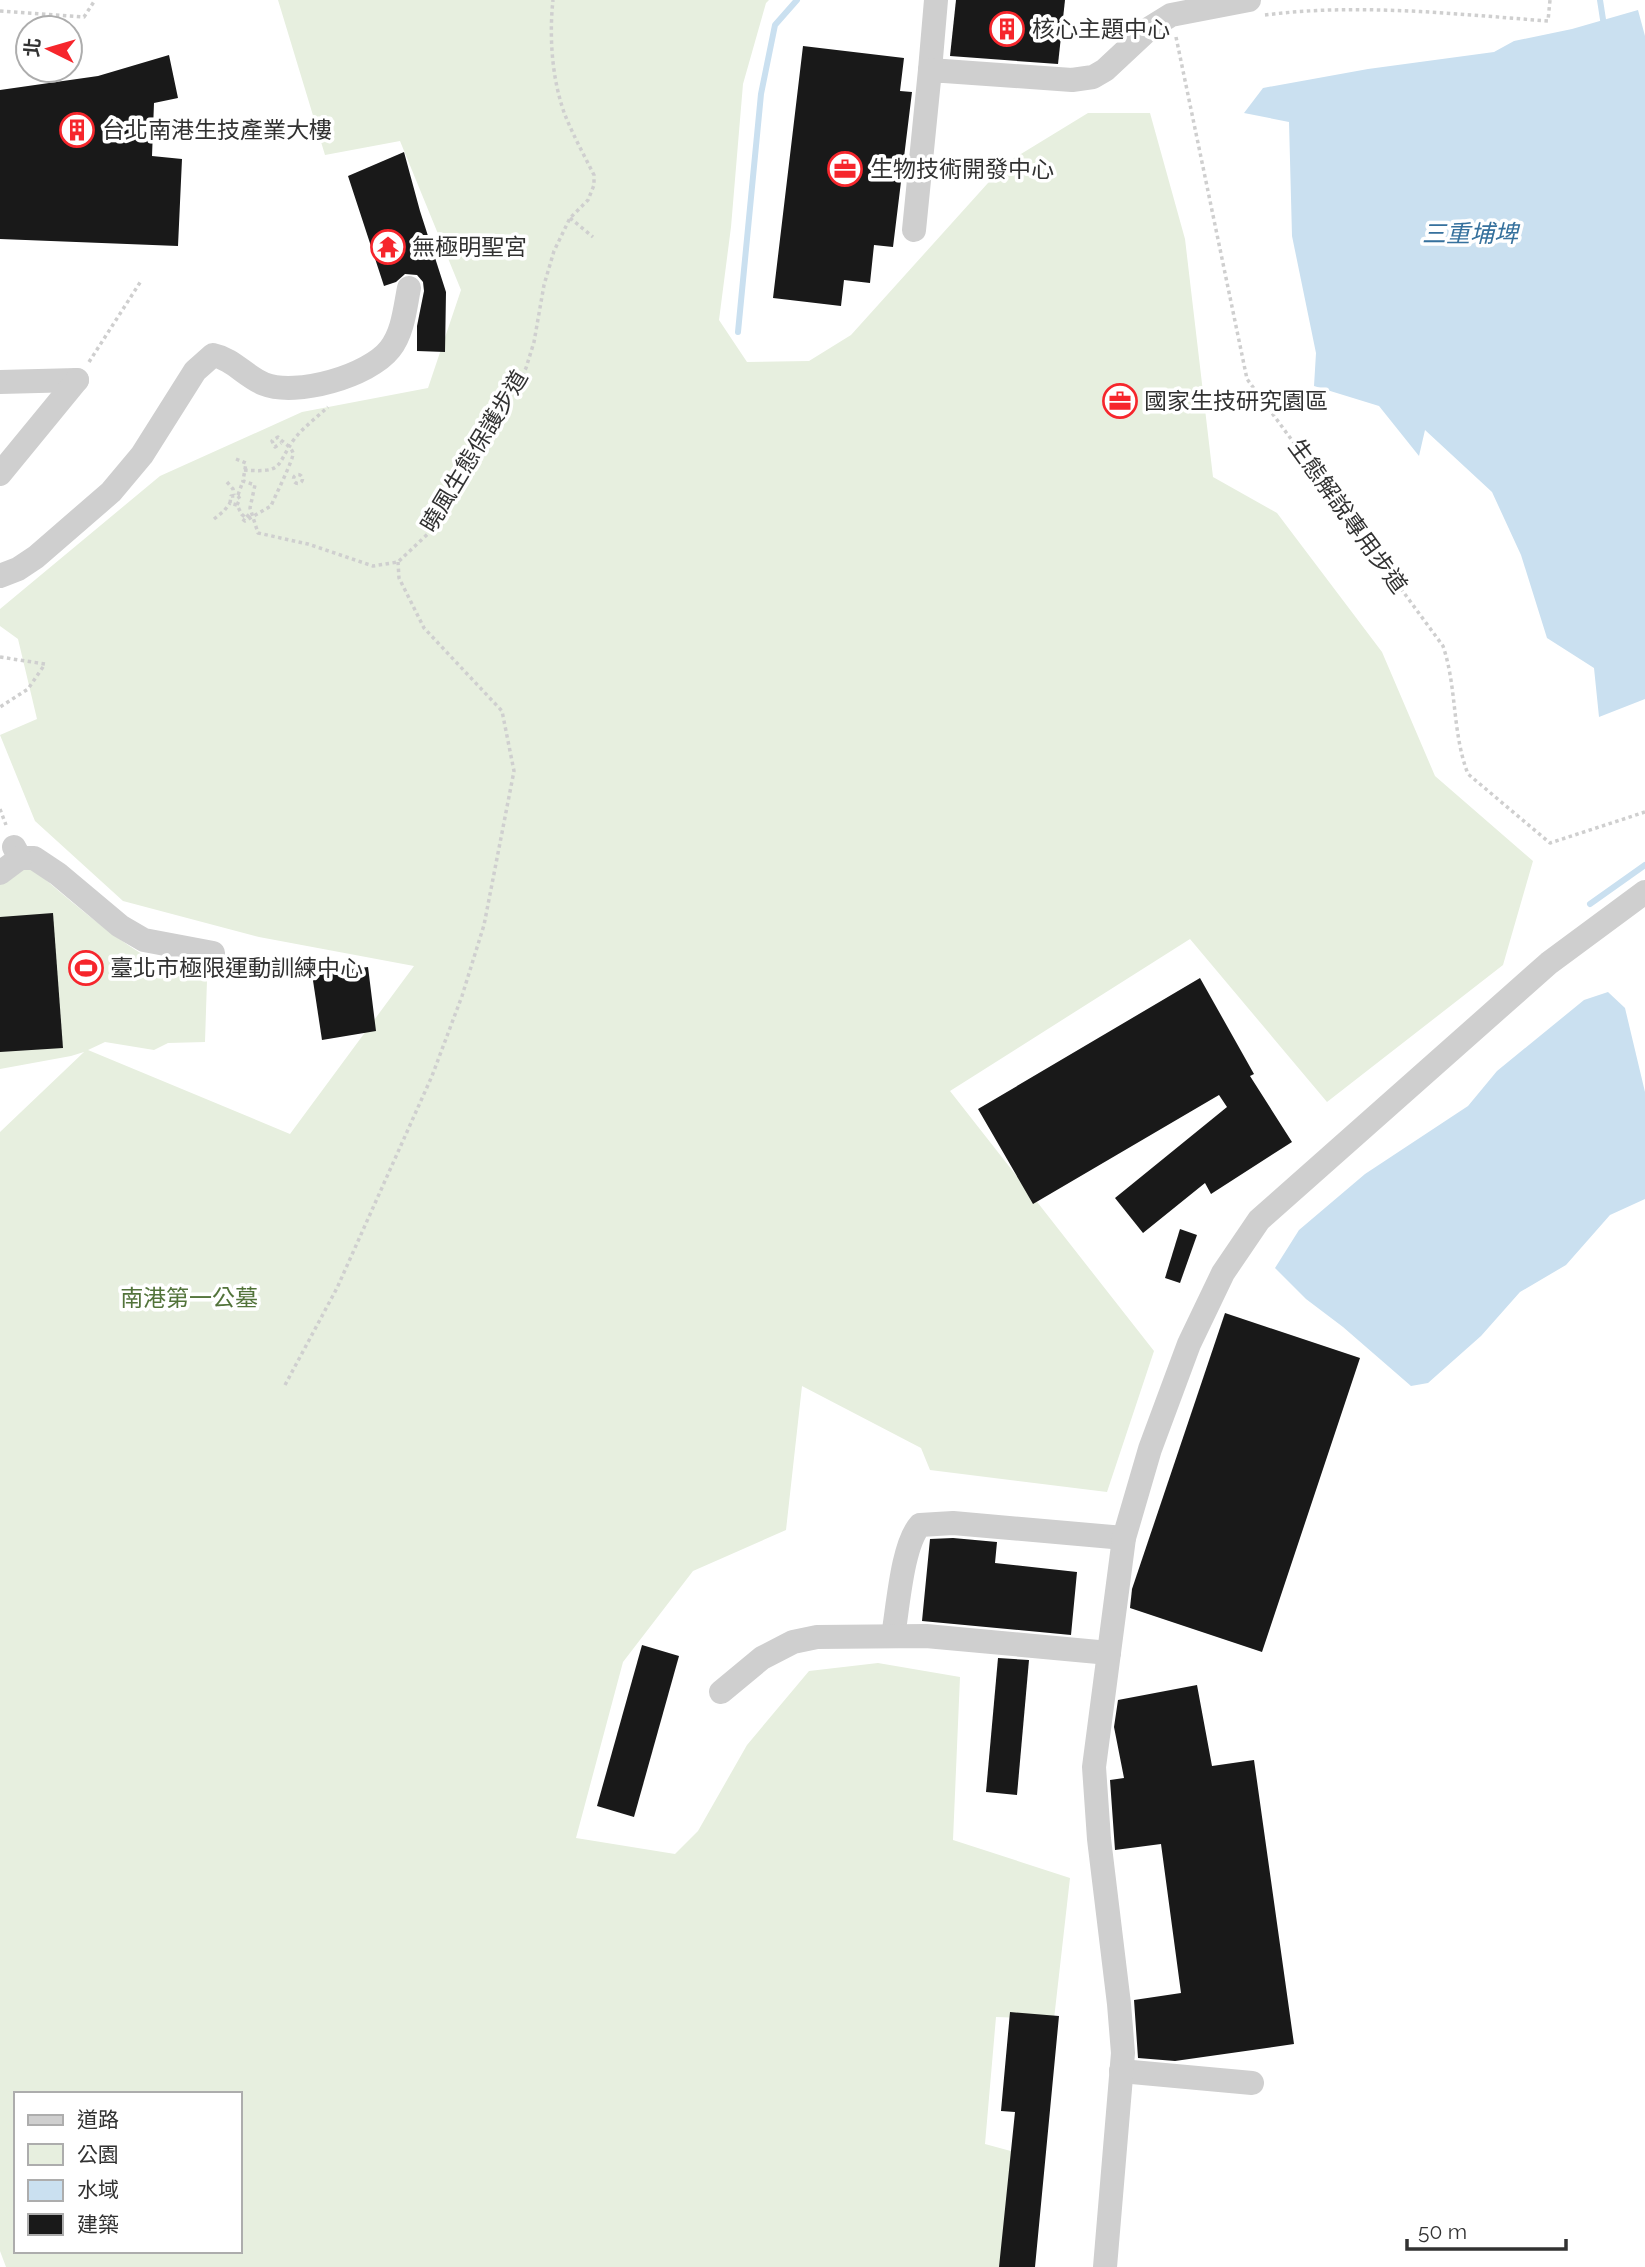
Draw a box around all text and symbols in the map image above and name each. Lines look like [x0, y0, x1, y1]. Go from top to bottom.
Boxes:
building icon: 核心主題中心 [988, 10, 1026, 48]
north arrow [14, 14, 84, 84]
place label: 核心主題中心 [1032, 15, 1170, 42]
text: 北 [20, 37, 44, 58]
building icon: 台北南港生技產業大樓 [58, 111, 96, 149]
place label: 台北南港生技產業大樓 [102, 116, 332, 143]
office icon: 生物技術開發中心 [826, 150, 864, 188]
place label: 生物技術開發中心 [870, 155, 1054, 182]
water label: 三重埔埤 [1422, 219, 1521, 248]
temple icon: 無極明聖宮 [369, 228, 407, 266]
place label: 無極明聖宮 [412, 233, 527, 260]
street label: 曉風生態保護步道 [415, 365, 533, 537]
office icon: 國家生技研究園區 [1101, 382, 1139, 420]
place label: 國家生技研究園區 [1144, 387, 1328, 414]
street label: 生態解說專用步道 [1283, 433, 1413, 598]
sports icon: 臺北市極限運動訓練中心 [67, 949, 105, 987]
place label: 臺北市極限運動訓練中心 [110, 954, 363, 981]
park label: 南港第一公墓 [120, 1284, 258, 1311]
legend [14, 2092, 242, 2253]
text: 道路 [77, 2107, 119, 2132]
text: 公園 [77, 2142, 119, 2167]
text: 水域 [77, 2177, 119, 2202]
scale bar [1407, 2208, 1566, 2252]
text: 建築 [77, 2212, 119, 2237]
text: 50 m [1418, 2219, 1467, 2244]

